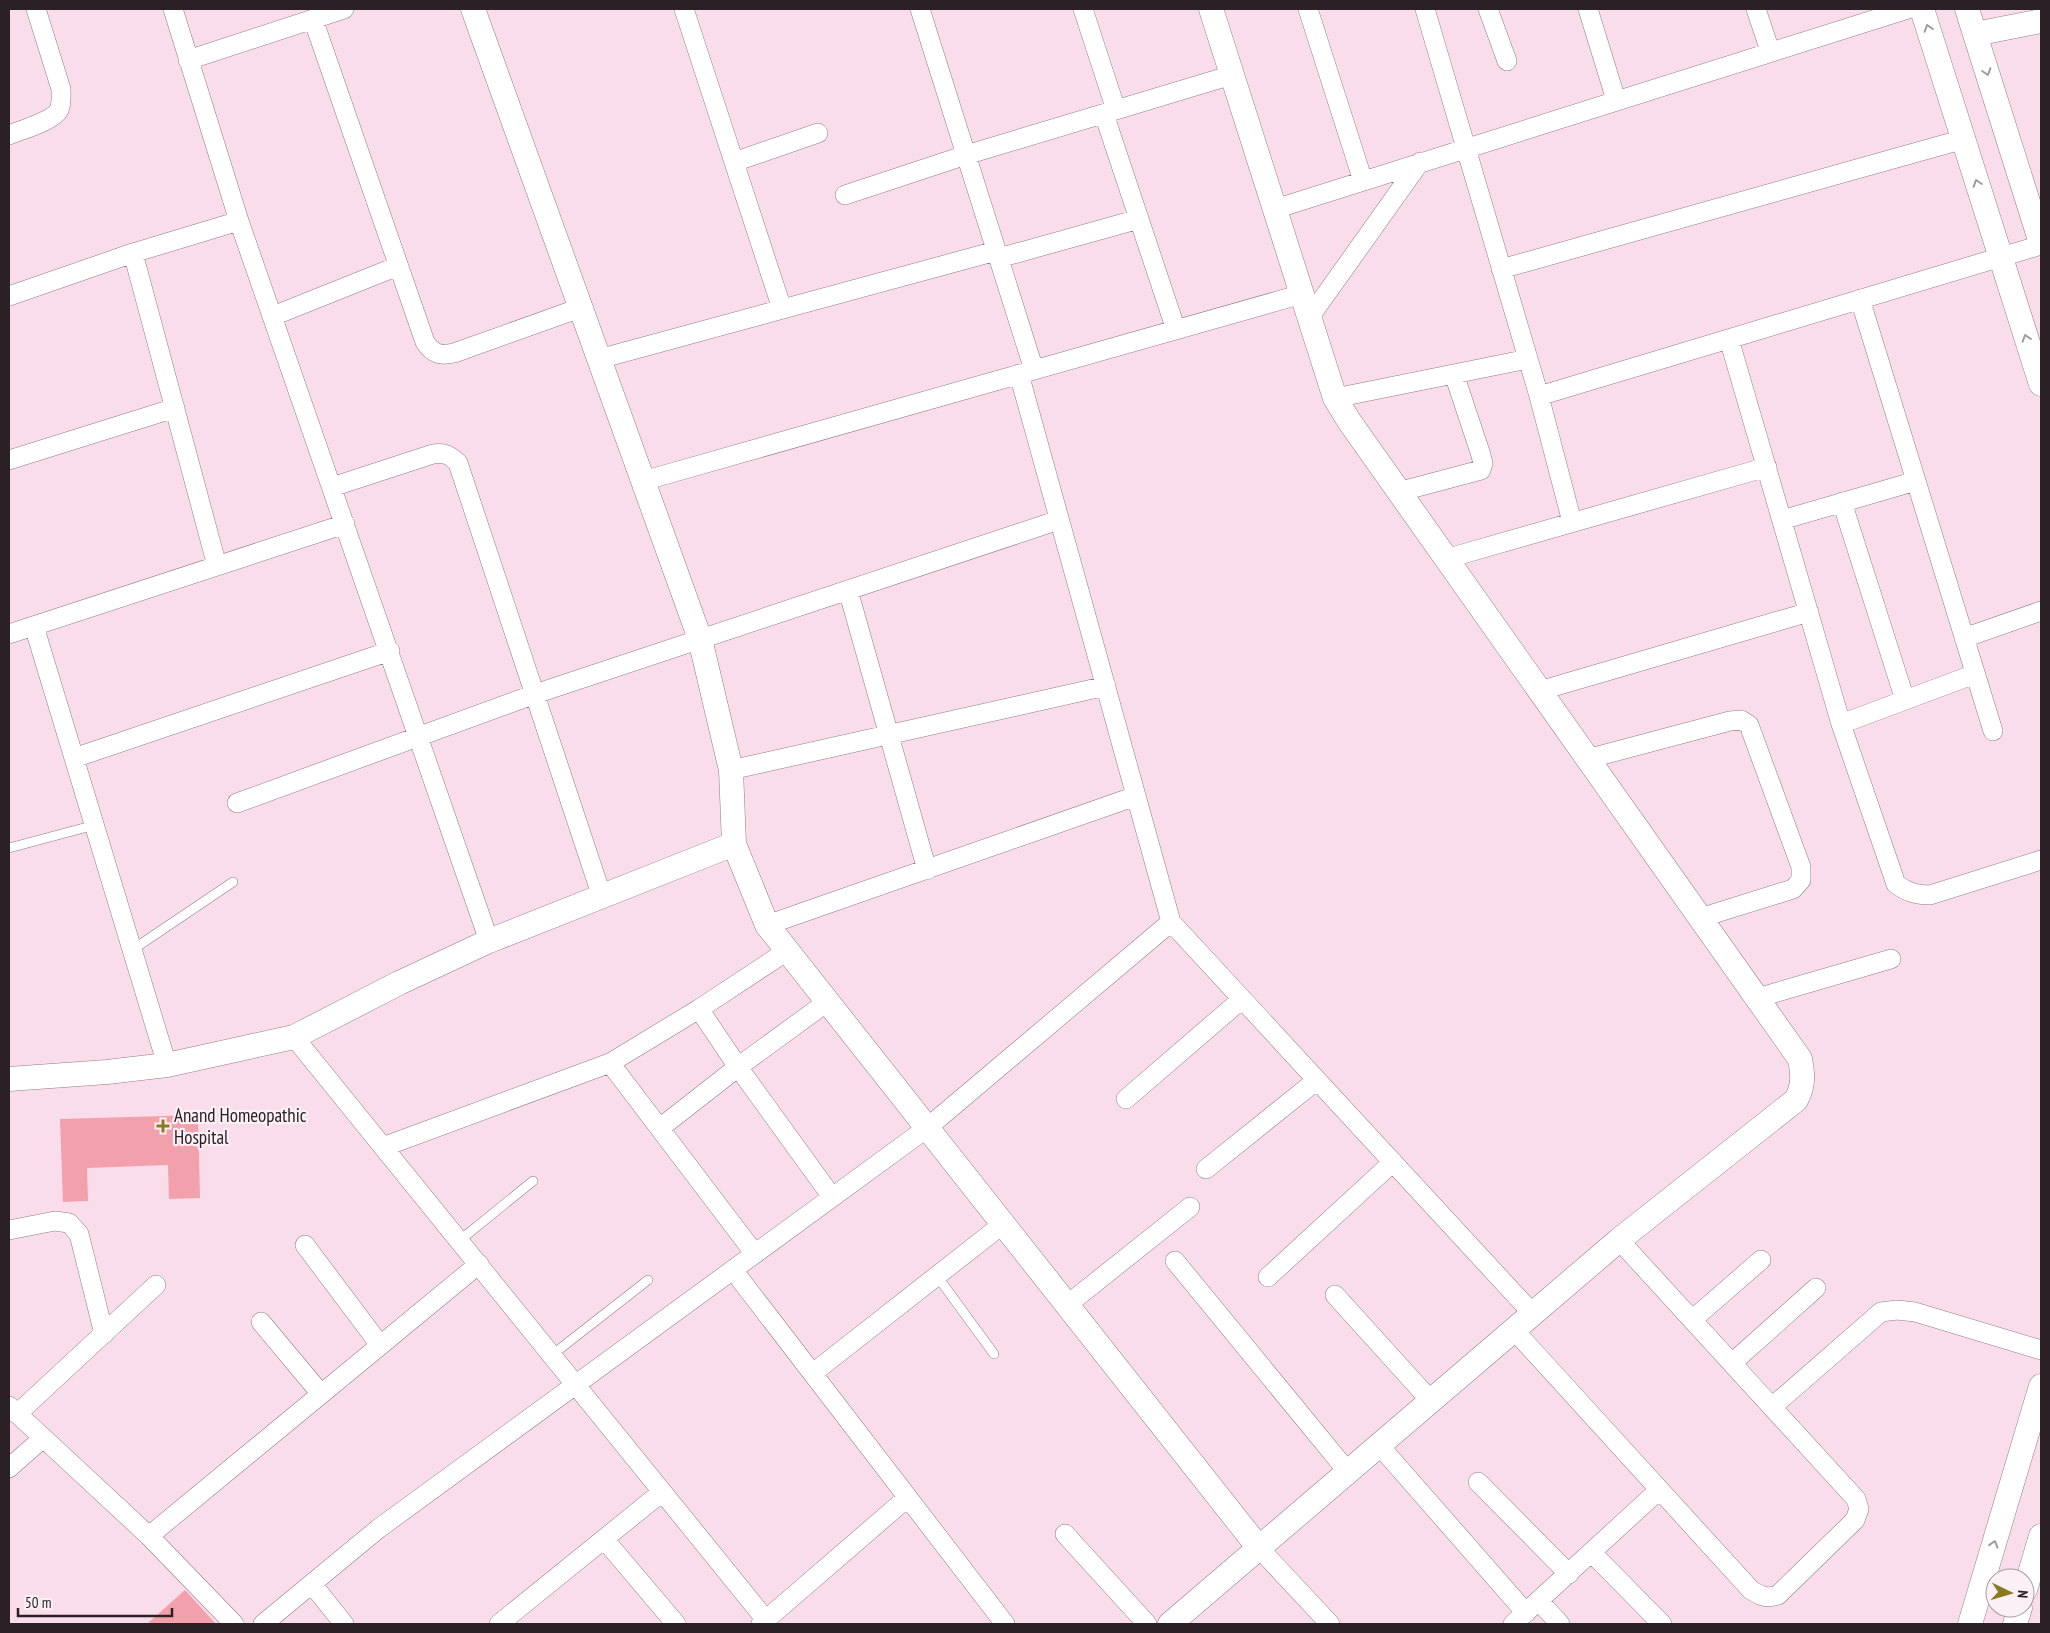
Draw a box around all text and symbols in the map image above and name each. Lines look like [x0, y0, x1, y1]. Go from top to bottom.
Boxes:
one-way arrow [1923, 24, 1933, 33]
one-way arrow [1981, 67, 1991, 76]
one-way arrow [1973, 179, 1983, 187]
one-way arrow [2022, 334, 2032, 342]
place label: Anand Homeopathic Hospital [174, 1103, 307, 1149]
marker: Anand Homeopathic Hospital [156, 1119, 170, 1133]
one-way arrow [1989, 1540, 1999, 1549]
north arrow [1985, 1568, 2035, 1618]
scale bar [18, 1586, 171, 1618]
text: N [2014, 1590, 2032, 1599]
text: 50 m [25, 1593, 51, 1612]

